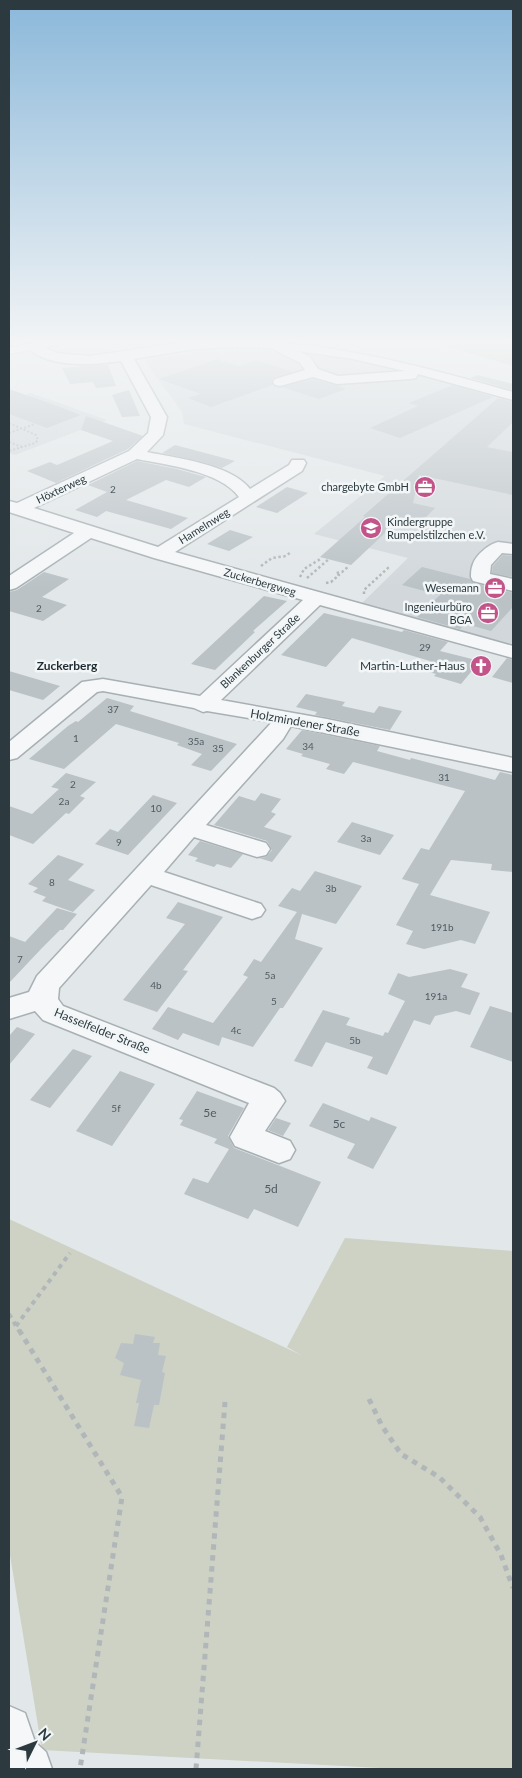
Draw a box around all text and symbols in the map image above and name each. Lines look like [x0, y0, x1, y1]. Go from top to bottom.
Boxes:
street label: Höxterweg [34, 471, 88, 506]
office icon: chargebyte GmbH [413, 475, 437, 499]
place label: chargebyte GmbH [321, 480, 409, 493]
house number: 2 [110, 483, 116, 495]
street label: Hamelnweg [176, 505, 232, 546]
place label: Kindergruppe Rumpelstilzchen e.V. [387, 515, 485, 541]
school or university icon: Kindergruppe Rumpelstilzchen e.V. [359, 516, 383, 540]
street label: Zuckerbergweg [223, 565, 298, 598]
office icon: Wesemann [483, 576, 507, 600]
place label: Wesemann [425, 581, 479, 594]
place label: Ingenieurbüro BGA [404, 600, 473, 626]
office icon: Ingenieurbüro BGA [476, 601, 500, 625]
house number: 2 [36, 602, 42, 614]
street label: Blankenburger Straße [217, 610, 302, 691]
house number: 29 [419, 641, 431, 653]
church icon: Martin-Luther-Haus [469, 654, 493, 678]
district label: Zuckerberg [37, 658, 98, 673]
place label: Martin-Luther-Haus [360, 658, 465, 673]
house number: 37 [107, 703, 119, 715]
street label: Holzmindener Straße [249, 705, 361, 740]
house number: 1 [73, 732, 79, 744]
house number: 35a [188, 735, 204, 747]
house number: 34 [302, 740, 314, 752]
house number: 35 [212, 742, 224, 754]
house number: 31 [438, 771, 450, 783]
house number: 2 [70, 778, 76, 790]
house number: 2a [59, 795, 69, 807]
house number: 10 [150, 802, 162, 814]
house number: 3a [361, 832, 371, 844]
house number: 9 [116, 836, 122, 848]
house number: 8 [49, 876, 55, 888]
house number: 3b [325, 882, 337, 894]
house number: 191b [430, 921, 454, 933]
house number: 7 [17, 953, 23, 965]
house number: 5a [265, 969, 275, 981]
house number: 4b [150, 979, 162, 991]
house number: 191a [425, 990, 447, 1002]
house number: 5 [271, 995, 277, 1007]
street label: Hasselfelder Straße [52, 1004, 152, 1057]
house number: 4c [231, 1024, 242, 1036]
house number: 5b [349, 1034, 361, 1046]
house number: 5f [111, 1102, 121, 1114]
house number: 5e [203, 1105, 217, 1120]
house number: 5c [333, 1116, 346, 1131]
house number: 5d [264, 1181, 278, 1196]
north arrow [10, 1718, 60, 1768]
text: N [35, 1724, 55, 1744]

